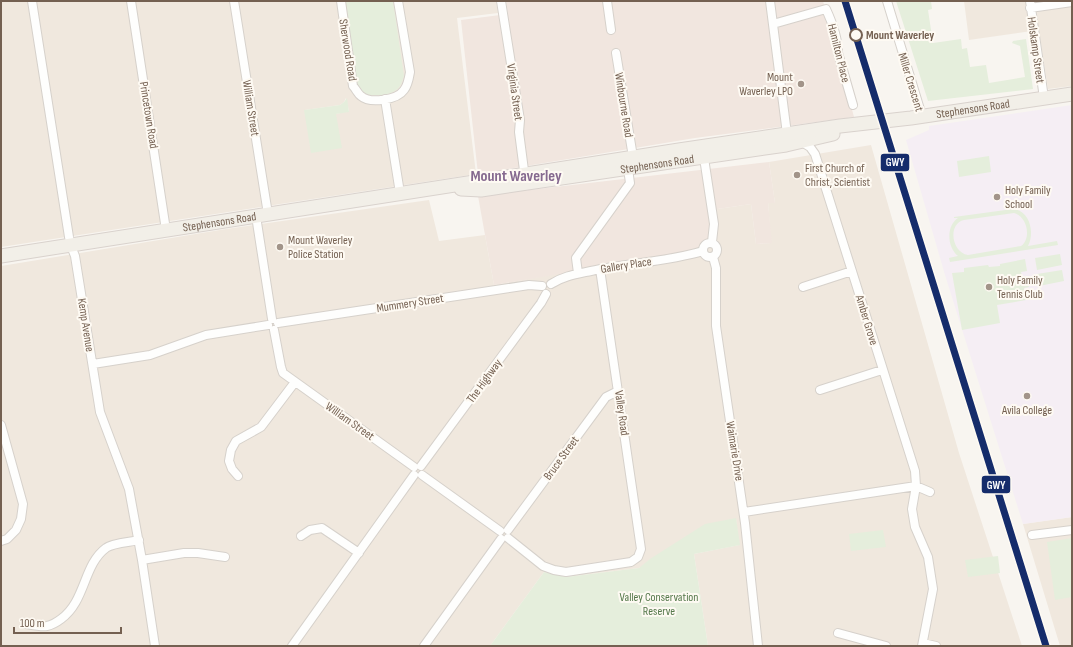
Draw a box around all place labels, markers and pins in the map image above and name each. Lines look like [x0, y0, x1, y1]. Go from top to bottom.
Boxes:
marker: Mount Waverley [849, 28, 863, 42]
place label: Mount Waverley [866, 28, 934, 43]
place label: Mount Waverley LPO [739, 70, 793, 99]
marker: Mount Waverley LPO [796, 79, 806, 89]
place label: First Church of Christ, Scientist [805, 161, 870, 190]
marker: First Church of Christ, Scientist [792, 170, 802, 180]
place label: Holy Family School [1005, 183, 1051, 212]
marker: Holy Family School [992, 192, 1002, 202]
place label: Mount Waverley Police Station [288, 233, 353, 262]
marker: Mount Waverley Police Station [275, 242, 285, 252]
place label: Holy Family Tennis Club [997, 273, 1043, 302]
marker: Holy Family Tennis Club [984, 282, 994, 292]
marker: Avila College [1022, 391, 1032, 401]
place label: Avila College [1001, 403, 1052, 418]

